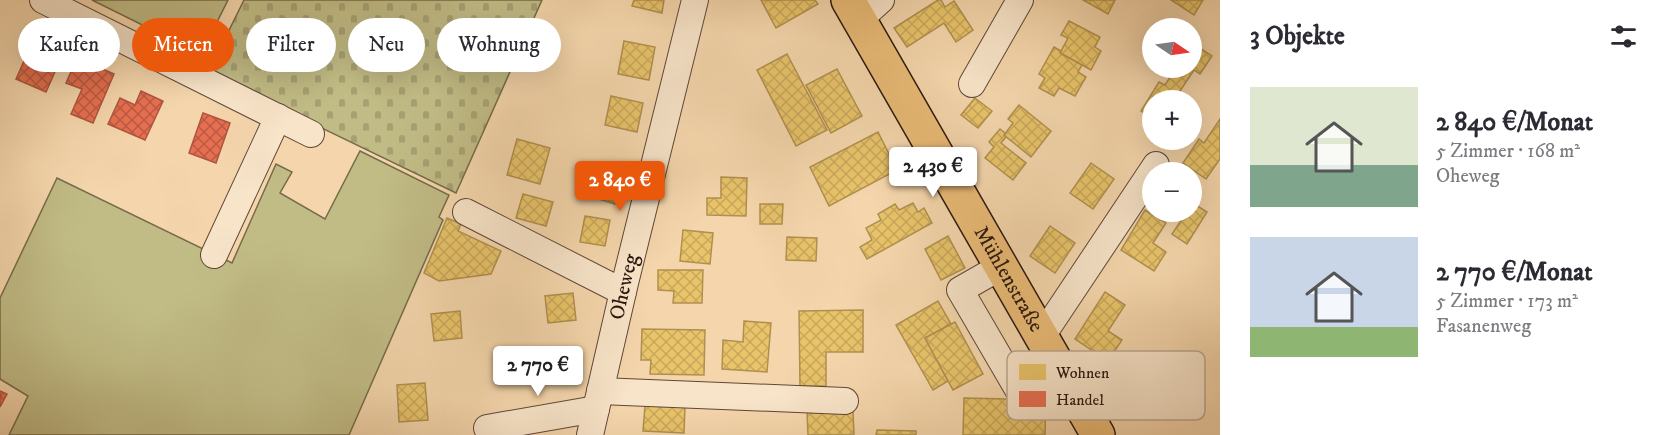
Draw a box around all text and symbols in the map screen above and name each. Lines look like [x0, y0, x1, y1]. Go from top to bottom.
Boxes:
chip: Kaufen [18, 18, 120, 72]
chip: Mieten [132, 18, 234, 72]
chip: Filter [246, 18, 336, 72]
chip: Neu [348, 18, 425, 72]
chip: Wohnung [437, 18, 561, 72]
north arrow [1142, 18, 1202, 78]
map controls [1142, 18, 1202, 222]
text: 3 Objekte [1250, 20, 1345, 53]
icon: filters [1607, 20, 1640, 53]
button: + [1142, 90, 1202, 150]
text: 2 840 €/Monat [1436, 106, 1593, 139]
icon: home [1298, 111, 1370, 183]
text: 5 Zimmer · 168 m² [1436, 139, 1580, 164]
pin: 2 430 € [878, 147, 988, 198]
text: 2 430 € [903, 154, 963, 179]
pin: 2 840 € [565, 161, 675, 212]
button: − [1142, 162, 1202, 222]
text: Oheweg [1436, 164, 1500, 189]
text: 2 840 € [589, 168, 651, 193]
street label: Mühlenstraße [968, 222, 1049, 337]
street label: Oheweg [604, 251, 645, 322]
text: 2 770 €/Monat [1436, 256, 1593, 289]
icon: home [1298, 261, 1370, 333]
text: 5 Zimmer · 173 m² [1436, 289, 1578, 314]
text: Fasanenweg [1436, 314, 1531, 339]
pin: 2 770 € [483, 346, 593, 397]
legend [1007, 351, 1205, 420]
text: 2 770 € [507, 353, 569, 378]
text: Wohnen [1055, 363, 1110, 383]
text: Handel [1056, 390, 1104, 410]

